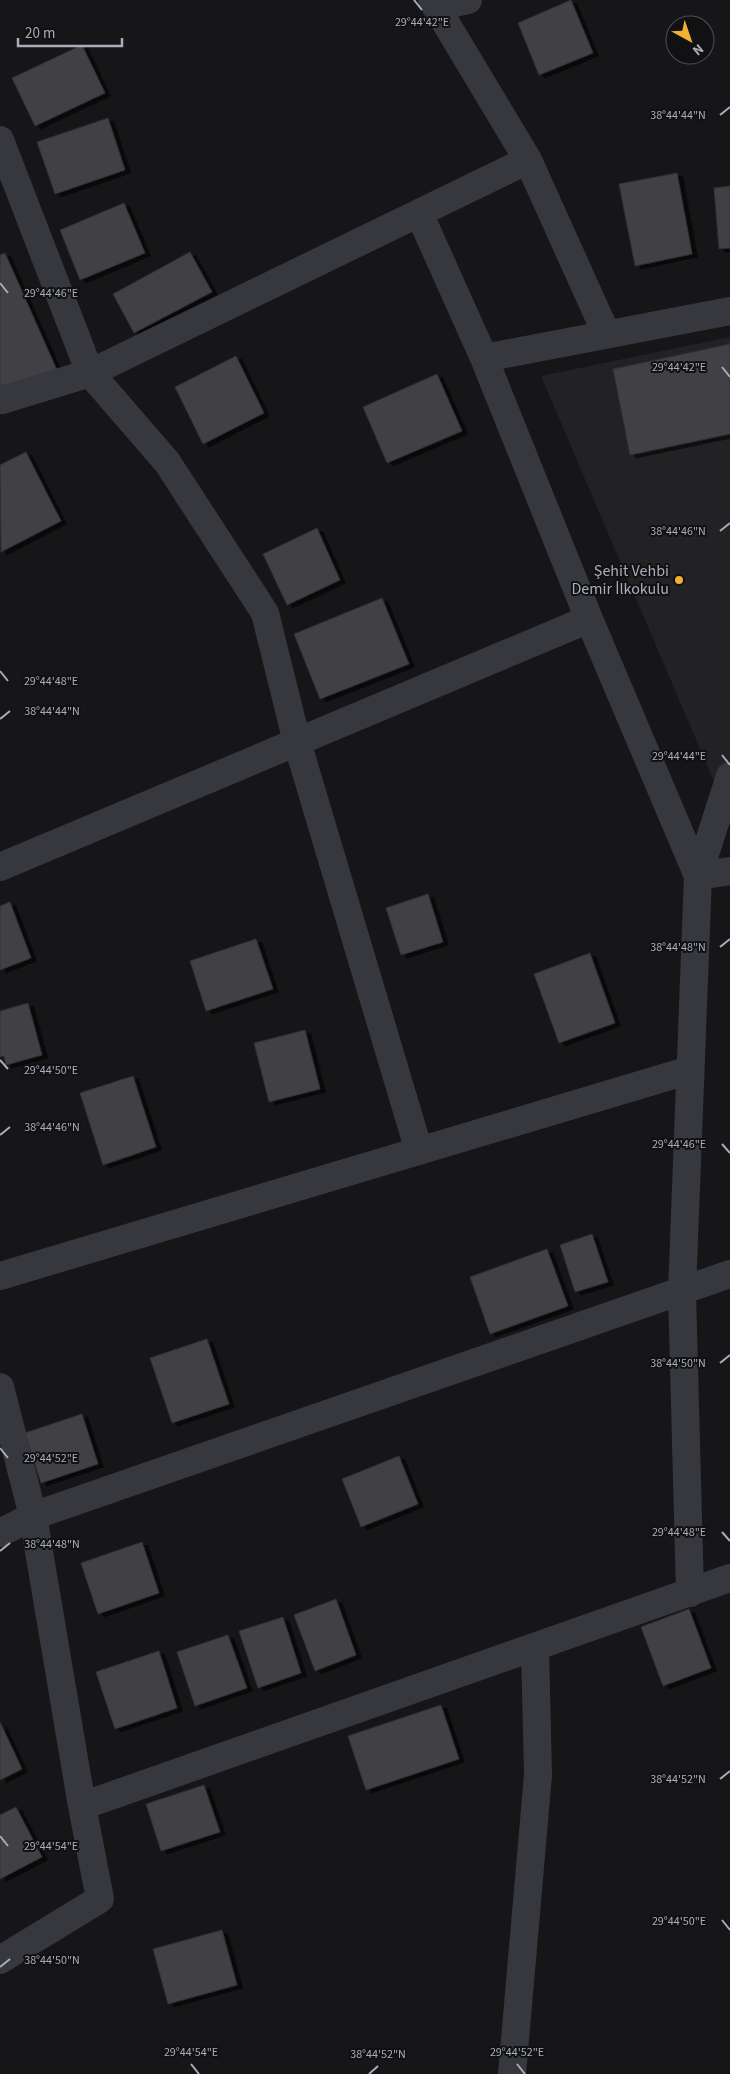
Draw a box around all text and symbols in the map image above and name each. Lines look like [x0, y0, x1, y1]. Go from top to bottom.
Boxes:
text: 29°44'42"E [395, 14, 449, 31]
scale bar [18, 15, 121, 47]
north arrow [665, 15, 715, 65]
text: 20 m [25, 23, 55, 44]
text: N [688, 39, 708, 60]
text: 38°44'44"N [650, 107, 706, 124]
text: 29°44'46"E [24, 285, 78, 302]
text: 29°44'42"E [652, 359, 706, 376]
text: 38°44'46"N [650, 523, 706, 540]
place label: Şehit Vehbi Demir İlkokulu [571, 560, 669, 600]
marker: Şehit Vehbi Demir İlkokulu [673, 574, 685, 586]
text: 29°44'48"E [24, 673, 78, 690]
text: 38°44'44"N [24, 703, 80, 720]
text: 29°44'44"E [652, 748, 706, 765]
text: 38°44'48"N [650, 939, 706, 956]
text: 29°44'50"E [24, 1062, 78, 1079]
text: 38°44'46"N [24, 1119, 80, 1136]
text: 29°44'46"E [652, 1136, 706, 1153]
text: 38°44'50"N [650, 1355, 706, 1372]
text: 29°44'52"E [24, 1450, 78, 1467]
text: 29°44'48"E [652, 1524, 706, 1541]
text: 38°44'48"N [24, 1536, 80, 1553]
text: 38°44'52"N [650, 1771, 706, 1788]
text: 29°44'54"E [24, 1838, 78, 1855]
text: 29°44'50"E [652, 1913, 706, 1930]
text: 38°44'50"N [24, 1952, 80, 1969]
text: 29°44'54"E [164, 2044, 218, 2061]
text: 29°44'52"E [490, 2044, 544, 2061]
text: 38°44'52"N [350, 2046, 406, 2063]

